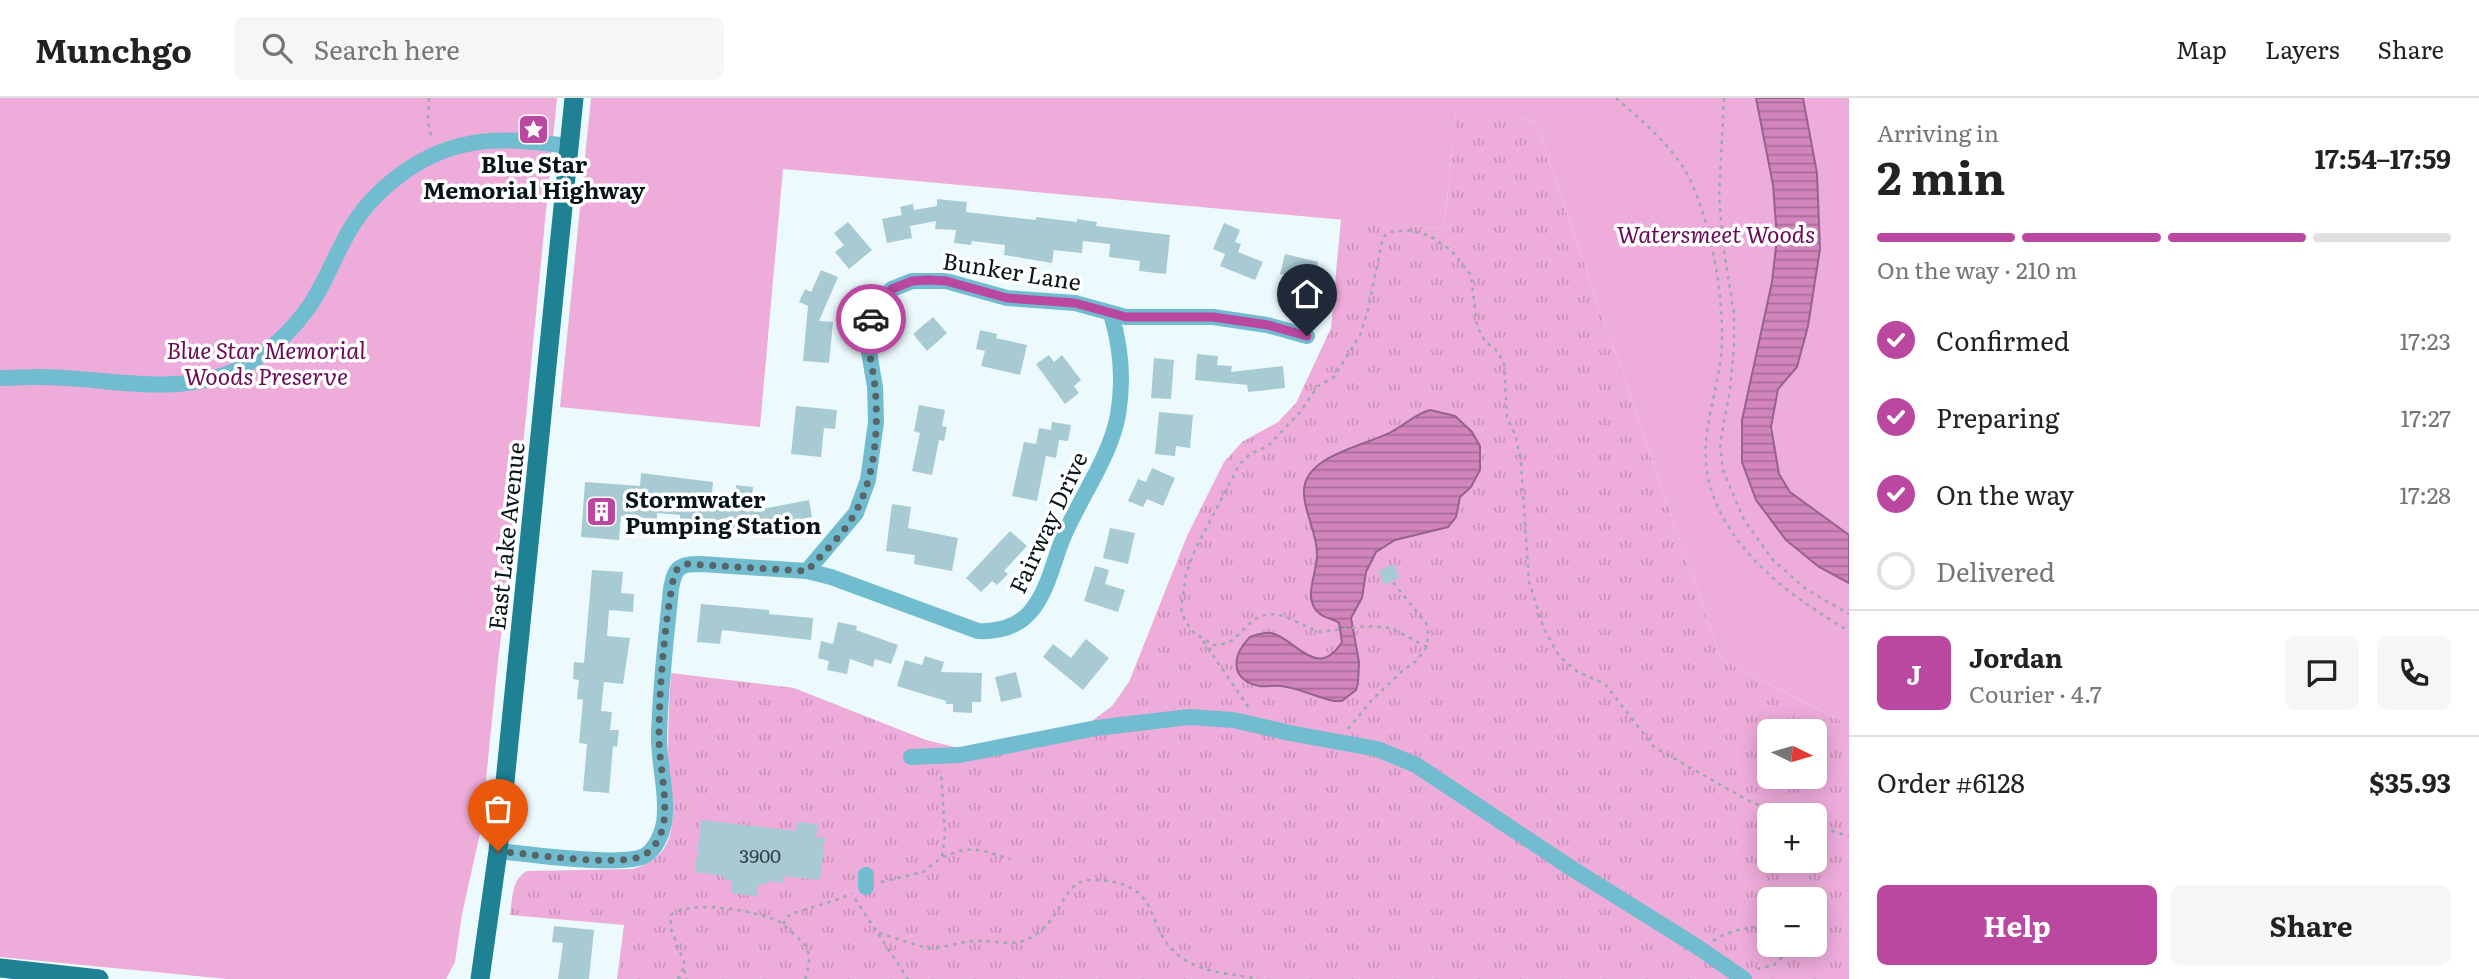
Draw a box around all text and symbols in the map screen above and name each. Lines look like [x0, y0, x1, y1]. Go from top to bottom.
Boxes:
search box [234, 17, 724, 80]
text: Munchgo [35, 24, 192, 73]
icon: search [258, 29, 296, 67]
text: Search here [314, 29, 460, 68]
text: Map [2176, 31, 2227, 66]
text: Layers [2265, 31, 2339, 66]
text: Share [2377, 31, 2444, 66]
place icon: Blue Star Memorial Highway [517, 112, 551, 146]
text: Arriving in [1877, 115, 1999, 149]
text: 17:54–17:59 [2315, 138, 2451, 177]
text: 2 min [1877, 141, 2006, 209]
place label: Blue Star Memorial Highway [423, 146, 645, 206]
park label: Watersmeet Woods [1617, 216, 1815, 250]
street label: Bunker Lane [940, 242, 1084, 298]
text: On the way · 210 m [1877, 252, 2077, 286]
pin [1277, 264, 1337, 336]
icon: home [1288, 275, 1326, 313]
courier [836, 284, 906, 354]
icon: car [852, 300, 890, 338]
text: Confirmed [1936, 320, 2070, 359]
icon: check [1877, 321, 1915, 359]
text: 17:23 [2400, 323, 2451, 357]
park label: Blue Star Memorial Woods Preserve [166, 332, 366, 392]
text: Preparing [1936, 397, 2059, 436]
icon: check [1877, 398, 1915, 436]
text: 17:27 [2401, 400, 2451, 434]
street label: East Lake Avenue [478, 440, 532, 632]
street label: Fairway Drive [999, 445, 1095, 599]
text: On the way [1936, 474, 2074, 513]
icon: check [1877, 475, 1915, 513]
text: 17:28 [2399, 477, 2451, 511]
place label: Stormwater Pumping Station [625, 481, 821, 541]
building icon: Stormwater Pumping Station [585, 494, 619, 528]
text: Delivered [1936, 551, 2055, 590]
button: chat [2285, 636, 2359, 710]
button: phone [2377, 636, 2451, 710]
text: Jordan [1969, 637, 2063, 676]
text: J [1907, 654, 1921, 693]
text: Courier · 4.7 [1969, 676, 2102, 710]
north arrow [1757, 719, 1827, 789]
map controls [1757, 719, 1827, 957]
text: Order #6128 [1877, 762, 2025, 801]
text: $35.93 [2369, 762, 2451, 801]
pin [468, 779, 528, 851]
icon: bag [479, 790, 517, 828]
button: + [1757, 803, 1827, 873]
house number: 3900 [739, 841, 781, 869]
button: Help [1877, 885, 2157, 965]
button: Share [2171, 885, 2451, 965]
button: − [1757, 887, 1827, 957]

